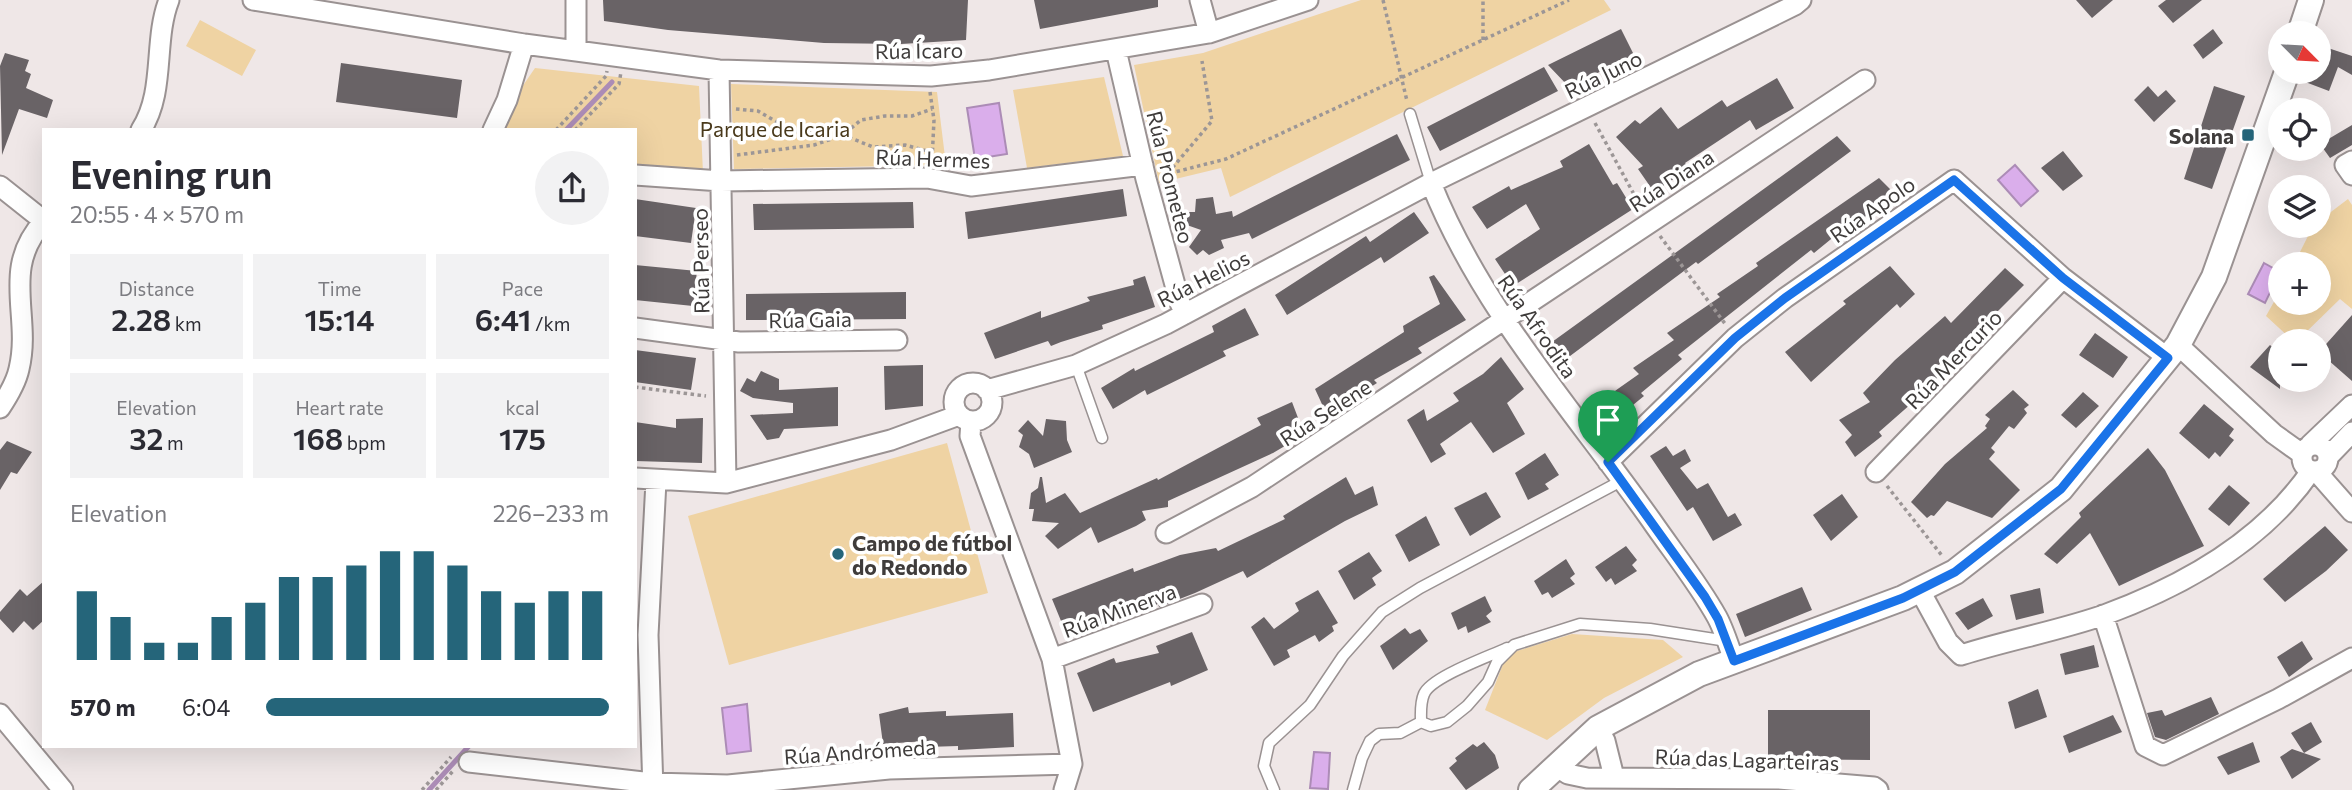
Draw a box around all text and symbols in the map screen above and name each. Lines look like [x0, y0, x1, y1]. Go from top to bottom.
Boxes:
north arrow [2268, 21, 2331, 84]
map controls [2268, 21, 2331, 392]
street label: Rúa Ícaro [875, 37, 963, 63]
street label: Rúa Juno [1560, 45, 1646, 103]
button: locate [2268, 98, 2331, 161]
street label: Rúa Prometeo [1142, 108, 1200, 246]
park label: Parque de Icaria [700, 116, 850, 141]
place label: Solana [2169, 123, 2234, 148]
marker: Solana [2240, 127, 2256, 143]
street label: Rúa Diana [1624, 143, 1718, 217]
street label: Rúa Hermes [875, 144, 991, 172]
text: Evening run [70, 150, 273, 197]
button: share [535, 151, 609, 225]
street label: Rúa Apolo [1825, 171, 1919, 247]
button: layers [2268, 175, 2331, 238]
text: 20:55 · 4 × 570 m [70, 200, 244, 228]
street label: Rúa Perseo [687, 208, 713, 314]
street label: Rúa Helios [1153, 244, 1253, 312]
button: + [2268, 252, 2331, 315]
street label: Rúa Afrodita [1493, 269, 1583, 383]
text: Distance [119, 277, 194, 300]
text: Time [318, 277, 361, 300]
text: Pace [502, 277, 543, 300]
text: 2.28 [111, 300, 171, 337]
text: 15:14 [305, 300, 375, 337]
text: 6:41 [475, 300, 531, 337]
street label: Rúa Mercurio [1899, 304, 2007, 414]
street label: Rúa Gaia [768, 306, 852, 332]
text: km [171, 312, 202, 335]
text: /km [531, 312, 570, 335]
button: − [2268, 329, 2331, 392]
street label: Rúa Selene [1275, 373, 1375, 451]
pin [1578, 390, 1638, 462]
text: Elevation [116, 396, 197, 419]
text: Heart rate [295, 396, 384, 419]
text: kcal [505, 396, 540, 419]
icon: arrive [1589, 401, 1627, 439]
text: 32 [129, 419, 163, 456]
text: 168 [293, 419, 343, 456]
text: 175 [499, 419, 546, 456]
text: m [163, 431, 184, 454]
text: bpm [343, 431, 386, 454]
text: Elevation [70, 499, 167, 527]
text: 226–233 m [493, 499, 609, 527]
place label: Campo de fútbol do Redondo [852, 530, 1012, 579]
marker: Campo de fútbol do Redondo [830, 546, 846, 562]
street label: Rúa Minerva [1059, 578, 1179, 642]
text: 570 m [70, 693, 136, 721]
text: 6:04 [182, 693, 230, 721]
street label: Rúa Andrómeda [783, 733, 937, 769]
street label: Rúa das Lagarteiras [1654, 743, 1840, 775]

